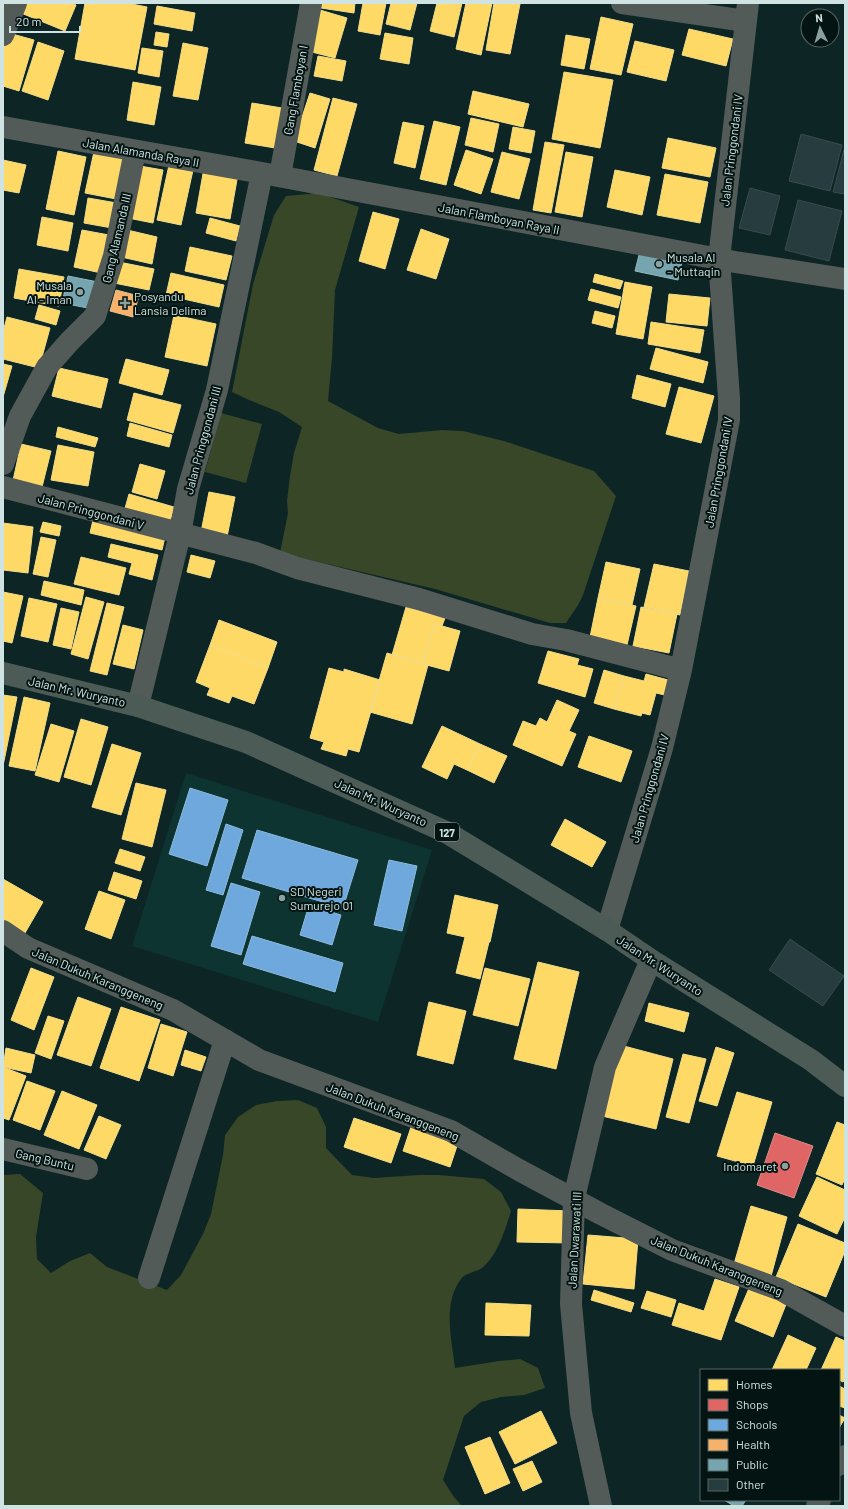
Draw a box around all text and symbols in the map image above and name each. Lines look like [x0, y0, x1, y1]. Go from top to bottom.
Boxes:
scale bar [10, 8, 80, 34]
north arrow [800, 8, 840, 48]
text: N [815, 11, 823, 24]
text: 20 m [16, 14, 42, 28]
street label: Gang Flamboyan I [280, 44, 310, 136]
street label: Jalan Pringgondani IV [717, 93, 745, 207]
street label: Jalan Alamanda Raya II [82, 135, 200, 169]
street label: Gang Alamanda III [99, 192, 133, 284]
street label: Jalan Flamboyan Raya II [437, 199, 561, 237]
place label: Musala Al - Muttaqin [667, 250, 720, 278]
marker: Musala Al - Muttaqin [654, 259, 664, 269]
place label: Musala Al - Iman [27, 278, 72, 306]
marker: Musala Al - Iman [75, 287, 85, 297]
place label: Posyandu Lansia Delima [134, 289, 206, 317]
marker: Posyandu Lansia Delima [119, 297, 131, 309]
street label: Jalan Pringgondani III [181, 384, 223, 496]
street label: Jalan Pringgondani IV [701, 415, 735, 529]
street label: Jalan Pringgondani V [36, 490, 146, 532]
street label: Jalan Mr. Wuryanto [27, 673, 127, 709]
street label: Jalan Pringgondani IV [627, 732, 671, 844]
street label: Jalan Mr. Wuryanto [333, 775, 429, 829]
road number: 127 [435, 823, 459, 841]
place label: SD Negeri Sumurejo 01 [290, 884, 353, 912]
marker: SD Negeri Sumurejo 01 [277, 893, 287, 903]
street label: Jalan Mr. Wuryanto [615, 932, 705, 998]
street label: Jalan Dukuh Karanggeneng [30, 944, 166, 1012]
street label: Jalan Dukuh Karanggeneng [325, 1079, 461, 1143]
street label: Gang Buntu [14, 1145, 76, 1173]
place label: Indomaret [723, 1159, 777, 1173]
marker: Indomaret [780, 1161, 790, 1171]
street label: Jalan Dwarawati III [564, 1191, 584, 1289]
street label: Jalan Dukuh Karanggeneng [649, 1232, 785, 1298]
legend [700, 1369, 840, 1501]
text: Homes [736, 1377, 773, 1391]
text: Shops [736, 1397, 769, 1411]
text: Schools [736, 1417, 777, 1431]
text: Health [736, 1437, 770, 1451]
text: Public [736, 1457, 768, 1471]
text: Other [736, 1477, 766, 1491]

